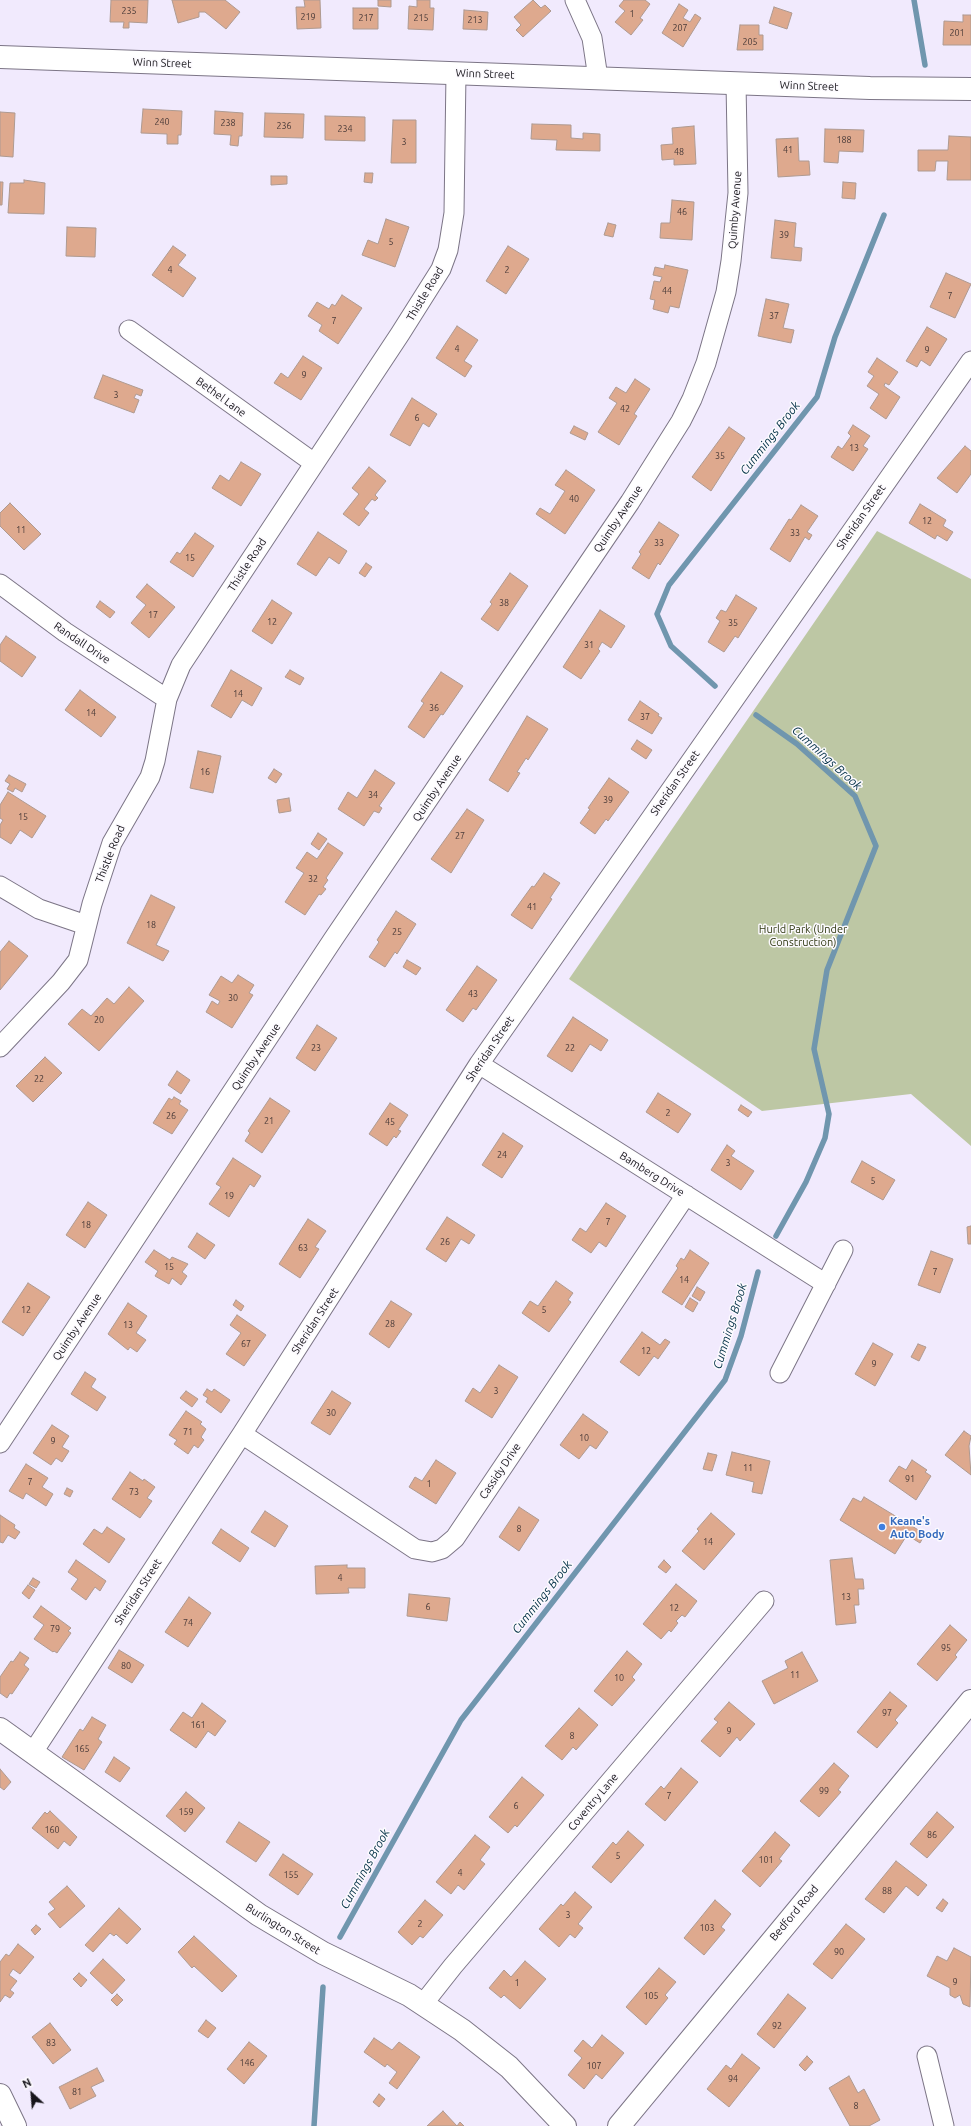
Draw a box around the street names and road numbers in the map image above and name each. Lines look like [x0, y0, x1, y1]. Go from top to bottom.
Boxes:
street label: Winn Street [132, 55, 192, 71]
street label: Winn Street [455, 66, 515, 82]
street label: Winn Street [779, 78, 839, 94]
street label: Quimby Avenue [726, 170, 744, 250]
street label: Thistle Road [404, 264, 446, 324]
street label: Bethel Lane [193, 374, 249, 420]
street label: Sheridan Street [834, 482, 888, 552]
street label: Quimby Avenue [591, 483, 645, 555]
street label: Thistle Road [225, 536, 269, 594]
street label: Randall Drive [51, 619, 113, 667]
street label: Sheridan Street [648, 748, 702, 818]
street label: Quimby Avenue [410, 752, 464, 824]
street label: Thistle Road [92, 823, 128, 885]
street label: Sheridan Street [463, 1014, 517, 1084]
street label: Quimby Avenue [229, 1021, 283, 1093]
street label: Bamberg Drive [617, 1149, 687, 1199]
street label: Sheridan Street [289, 1285, 341, 1357]
street label: Quimby Avenue [50, 1291, 104, 1363]
street label: Cassidy Drive [476, 1440, 524, 1502]
street label: Sheridan Street [112, 1556, 164, 1628]
street label: Coventry Lane [565, 1771, 621, 1833]
street label: Bedford Road [767, 1882, 821, 1944]
street label: Burlington Street [243, 1901, 323, 1957]

